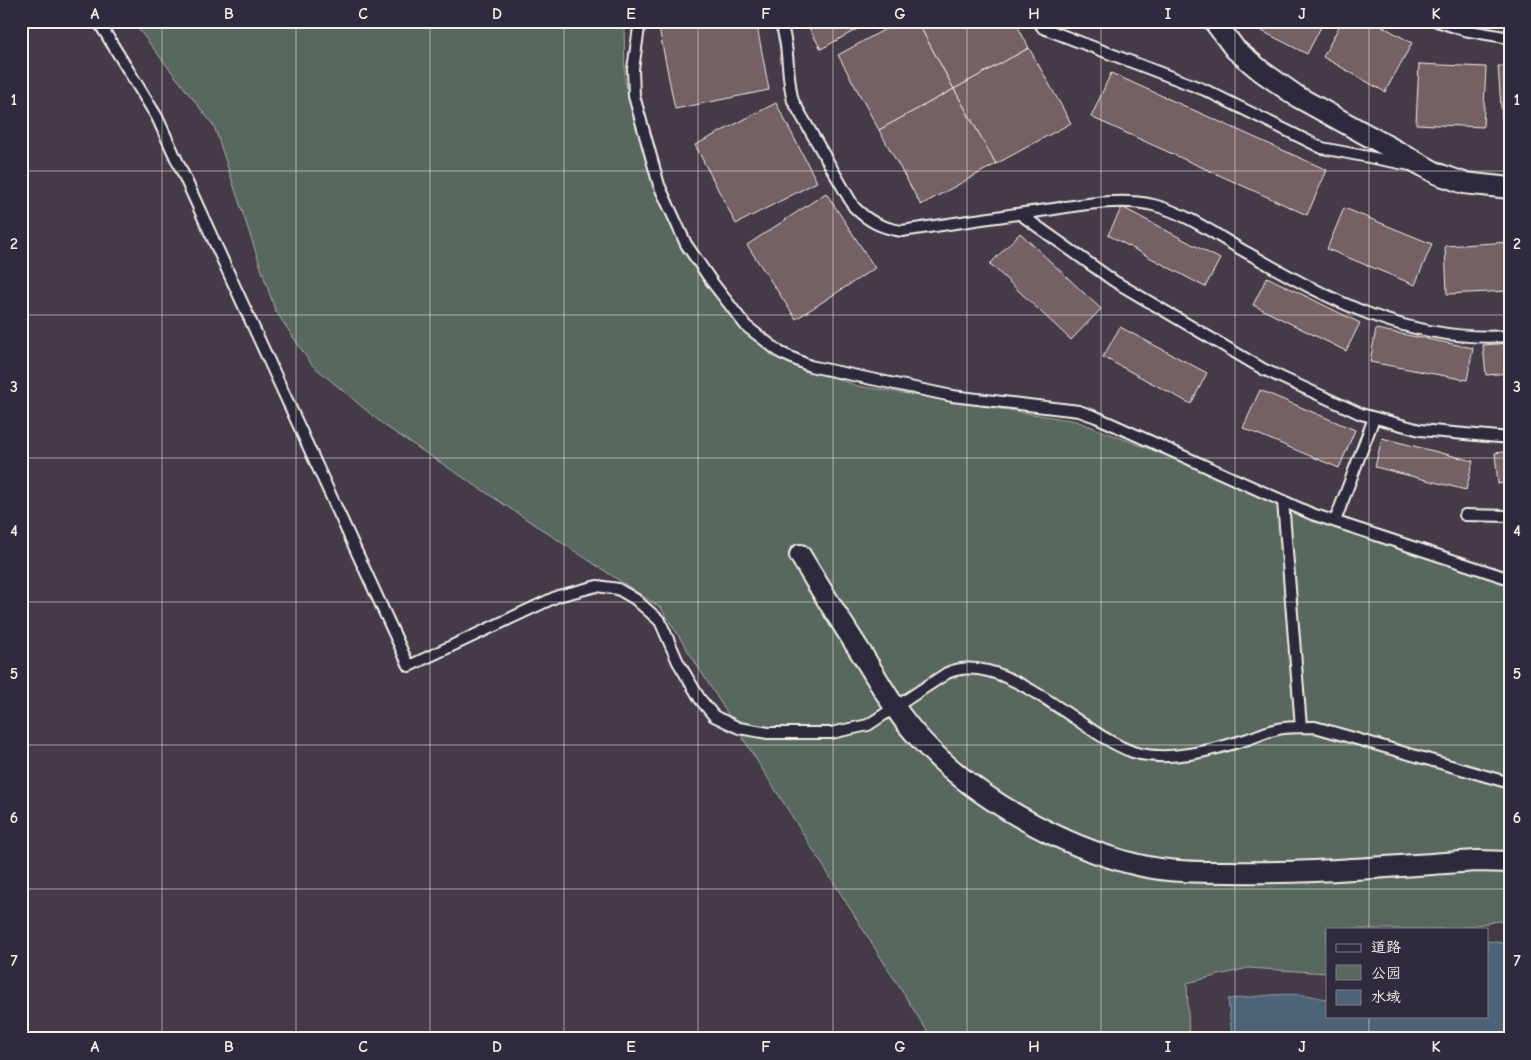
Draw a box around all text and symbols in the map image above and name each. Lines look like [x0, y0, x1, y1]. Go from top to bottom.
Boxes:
text: A [91, 5, 100, 23]
text: B [224, 5, 234, 23]
text: C [358, 5, 368, 23]
text: D [492, 5, 502, 23]
text: E [626, 5, 636, 23]
text: F [761, 5, 771, 23]
text: G [894, 5, 906, 23]
text: H [1028, 5, 1040, 23]
text: I [1165, 5, 1171, 23]
text: J [1298, 5, 1306, 23]
text: K [1431, 5, 1441, 23]
text: 1 [11, 91, 17, 109]
text: 1 [1514, 91, 1520, 109]
text: 2 [10, 235, 18, 253]
text: 2 [1513, 235, 1521, 253]
text: 3 [10, 378, 18, 396]
text: 3 [1513, 378, 1521, 396]
text: 4 [10, 522, 18, 540]
text: 4 [1513, 522, 1521, 540]
text: 5 [10, 665, 18, 683]
text: 5 [1513, 665, 1521, 683]
text: 6 [10, 809, 18, 827]
text: 6 [1513, 809, 1521, 827]
legend [1326, 928, 1488, 1018]
text: 道路 [1371, 938, 1401, 956]
text: 7 [10, 952, 18, 970]
text: 7 [1513, 952, 1521, 970]
text: 公园 [1371, 964, 1401, 982]
text: 水域 [1371, 988, 1401, 1006]
text: A [91, 1038, 100, 1056]
text: B [224, 1038, 234, 1056]
text: C [358, 1038, 368, 1056]
text: D [492, 1038, 502, 1056]
text: E [626, 1038, 636, 1056]
text: F [761, 1038, 771, 1056]
text: G [894, 1038, 906, 1056]
text: H [1028, 1038, 1040, 1056]
text: I [1165, 1038, 1171, 1056]
text: J [1298, 1038, 1306, 1056]
text: K [1431, 1038, 1441, 1056]

